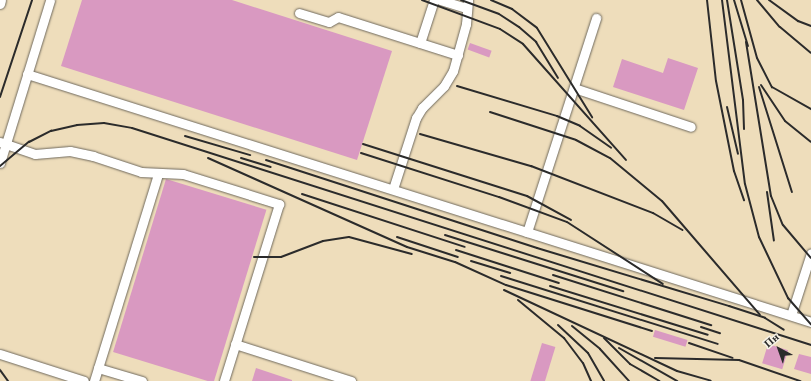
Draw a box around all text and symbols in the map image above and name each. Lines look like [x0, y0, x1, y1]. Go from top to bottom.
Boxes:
north arrow [759, 329, 799, 369]
text: Пн [761, 330, 781, 350]

